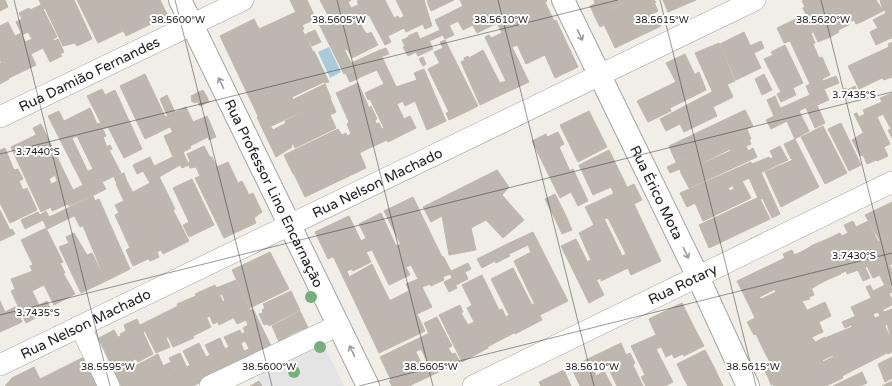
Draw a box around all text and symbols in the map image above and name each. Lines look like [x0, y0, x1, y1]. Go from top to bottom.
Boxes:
text: 38.5600°W [151, 14, 205, 26]
text: 38.5605°W [312, 14, 366, 26]
text: 38.5610°W [474, 14, 528, 26]
text: 38.5615°W [635, 14, 689, 26]
text: 38.5620°W [796, 14, 850, 26]
one-way arrow [577, 29, 584, 41]
street label: Rua Damião Fernandes [16, 33, 163, 115]
one-way arrow [217, 77, 224, 89]
text: 3.7435°S [832, 89, 876, 101]
street label: Rua Professor Lino Encarnação [221, 96, 327, 290]
street label: Rua Érico Mota [627, 143, 687, 242]
street label: Rua Nelson Machado [309, 144, 445, 221]
text: 3.7440°S [16, 146, 60, 158]
one-way arrow [683, 246, 690, 258]
text: 3.7430°S [832, 250, 876, 262]
street label: Rua Rotary [645, 260, 720, 308]
street label: Rua Nelson Machado [18, 285, 153, 362]
text: 3.7435°S [16, 307, 60, 319]
one-way arrow [348, 345, 355, 357]
text: 38.5595°W [81, 361, 135, 373]
text: 38.5600°W [242, 361, 296, 373]
text: 38.5605°W [404, 361, 458, 373]
text: 38.5610°W [565, 361, 619, 373]
text: 38.5615°W [726, 361, 780, 373]

